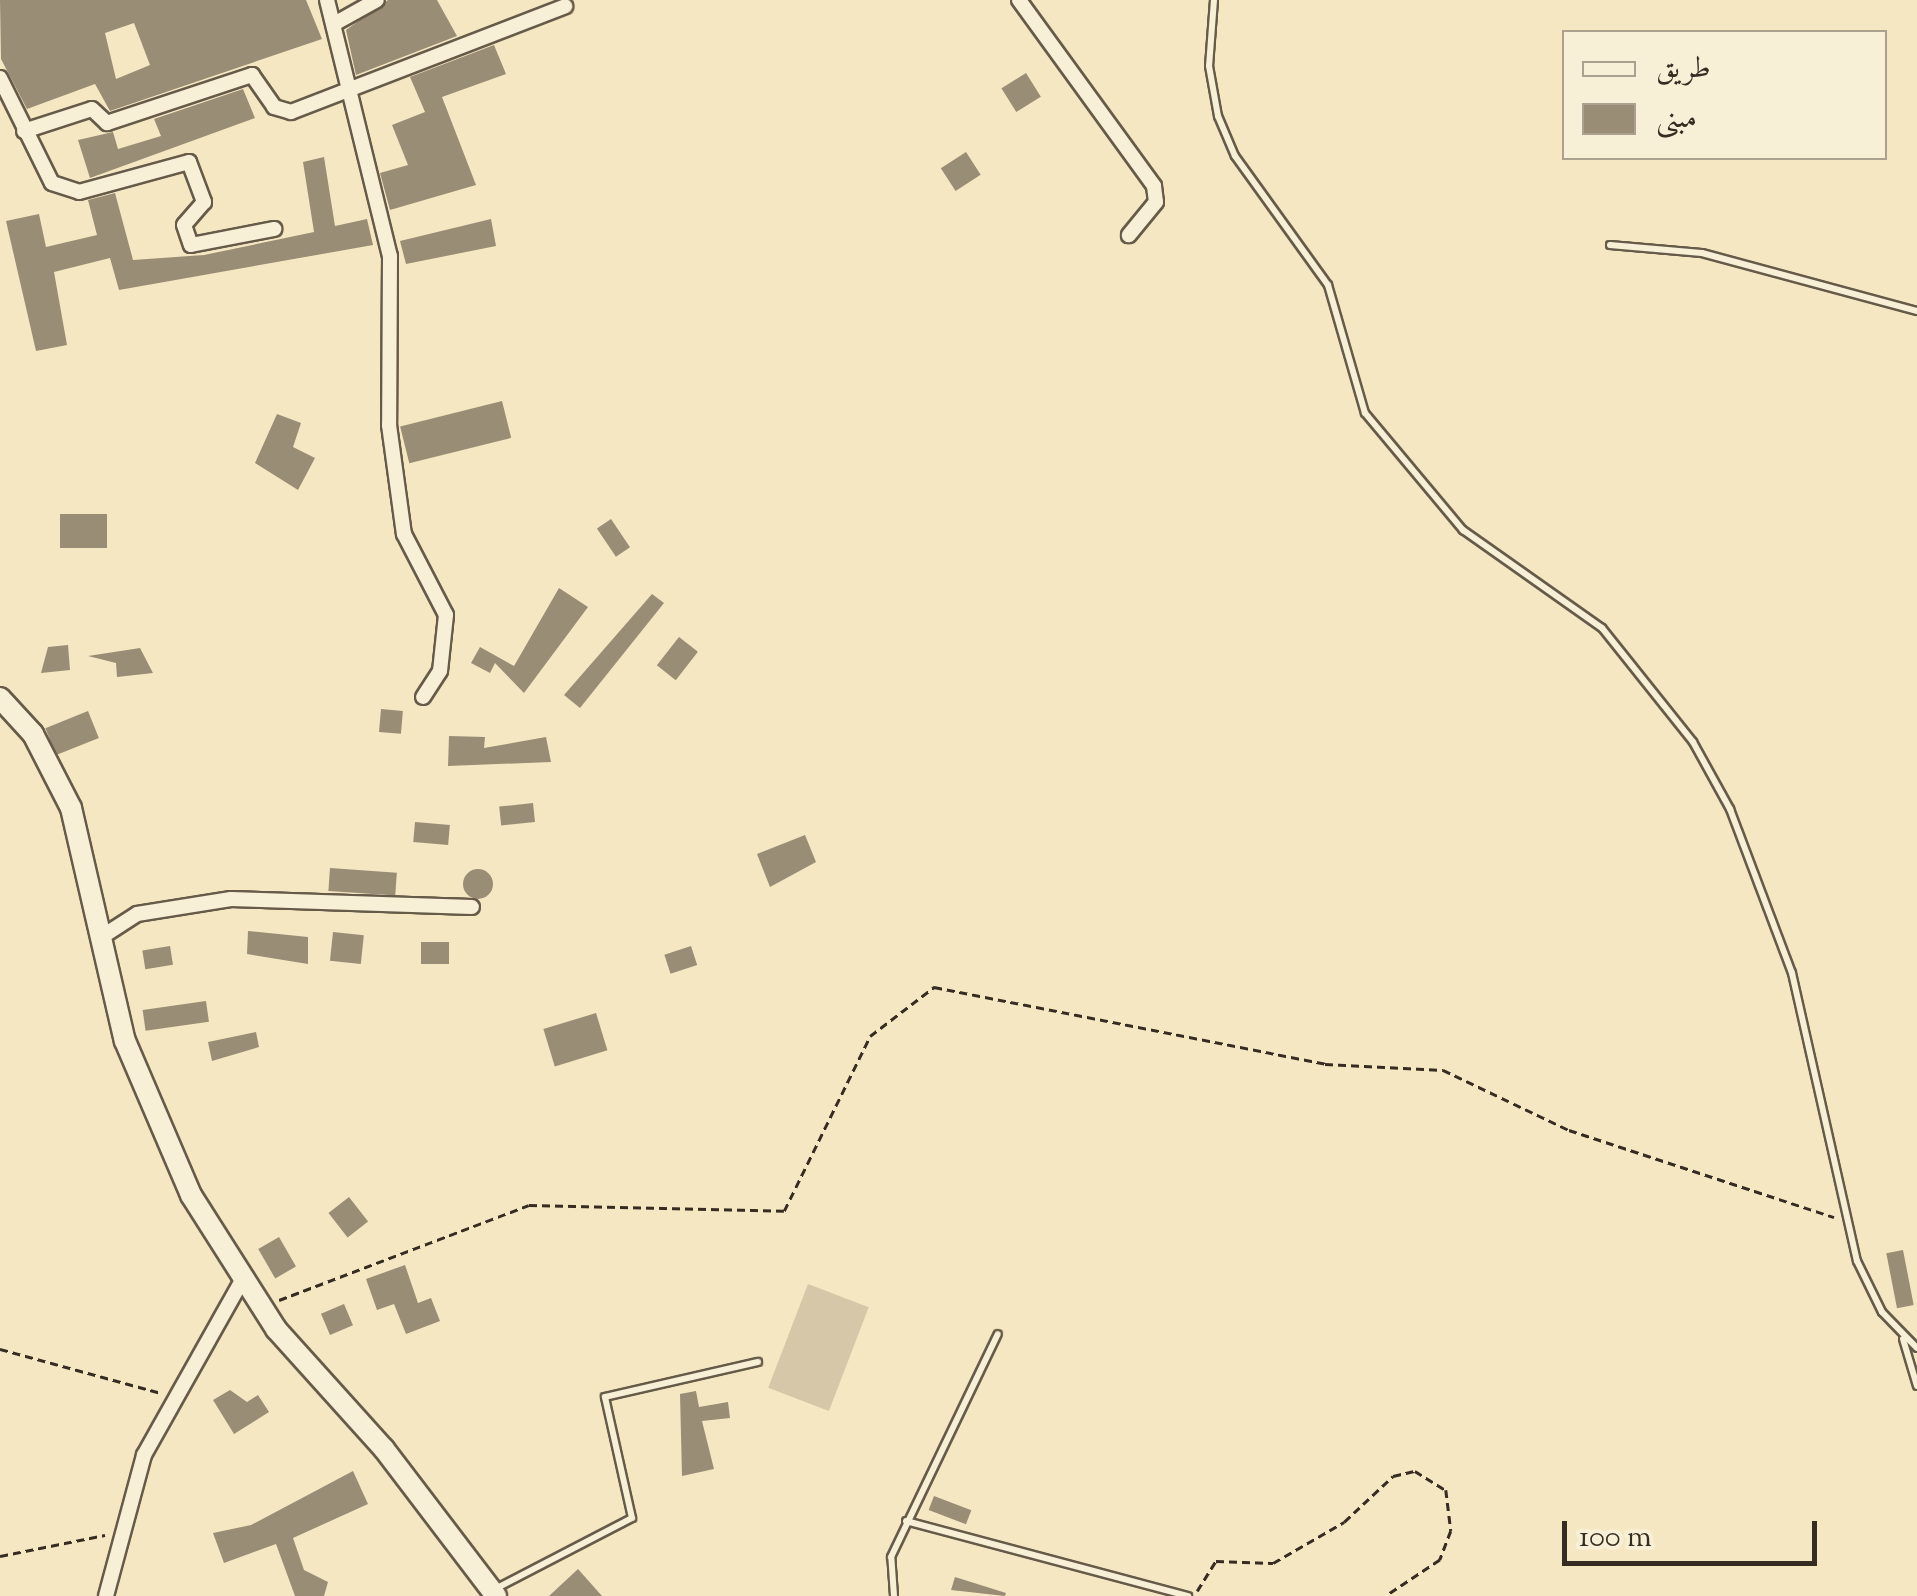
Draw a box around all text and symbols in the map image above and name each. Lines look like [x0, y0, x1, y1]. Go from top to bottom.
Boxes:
legend [1562, 30, 1887, 160]
text: طريق [1656, 48, 1711, 91]
text: مبنى [1656, 98, 1697, 141]
scale bar [1567, 1501, 1822, 1563]
text: 100 m [1579, 1517, 1652, 1560]

